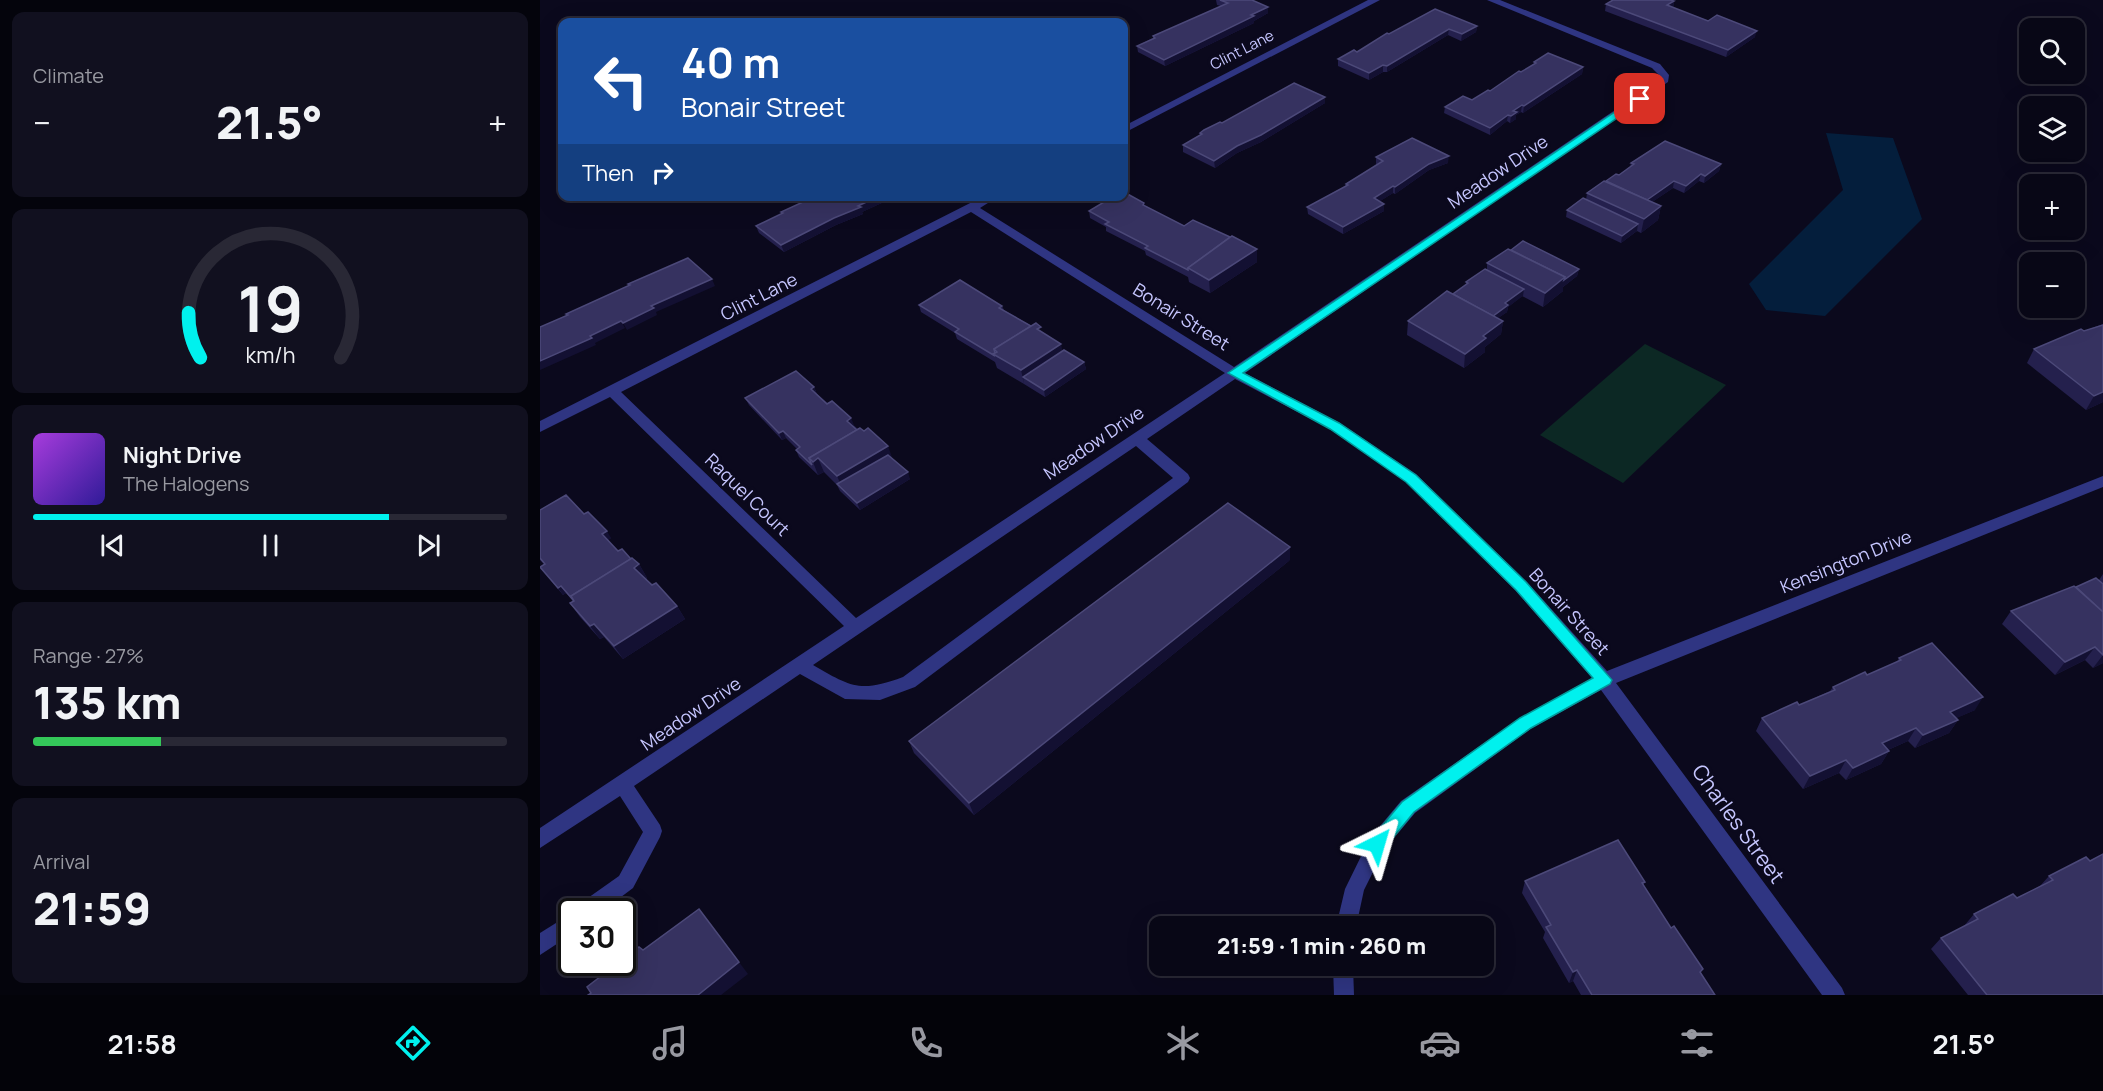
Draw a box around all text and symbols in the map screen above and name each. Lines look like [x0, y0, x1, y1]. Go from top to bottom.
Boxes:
map controls [2019, 18, 2085, 318]
button: search [2019, 18, 2085, 84]
street label: Clint Lane [1206, 24, 1278, 75]
text: 40 m [681, 33, 780, 91]
icon: left [582, 42, 660, 120]
text: Climate [33, 62, 104, 89]
pin [1614, 73, 1665, 124]
icon: arrive [1623, 82, 1656, 115]
text: Bonair Street [681, 88, 845, 125]
text: 21.5° [216, 91, 323, 153]
button: layers [2019, 96, 2085, 162]
text: − [33, 100, 51, 145]
text: + [488, 100, 507, 145]
street label: Meadow Drive [1443, 129, 1552, 214]
icon: right [646, 156, 679, 189]
text: Then [582, 158, 634, 188]
button: + [2019, 174, 2085, 240]
button: − [2019, 252, 2085, 318]
text: 19 [237, 265, 303, 351]
street label: Clint Lane [716, 267, 801, 326]
street label: Bonair Street [1129, 277, 1234, 355]
text: km/h [245, 340, 295, 369]
street label: Meadow Drive [1039, 400, 1148, 485]
text: Night Drive [123, 440, 242, 470]
street label: Raquel Court [700, 448, 795, 541]
text: The Halogens [123, 470, 249, 497]
street label: Kensington Drive [1776, 524, 1915, 598]
icon: previous [96, 529, 129, 562]
icon: pause [254, 529, 287, 562]
icon: next [412, 529, 445, 562]
street label: Bonair Street [1524, 563, 1615, 660]
text: Range · 27% [33, 642, 144, 669]
text: 135 km [33, 671, 182, 733]
street label: Meadow Drive [636, 671, 745, 756]
street label: Charles Street [1686, 758, 1792, 889]
position arrow [1345, 812, 1409, 876]
text: Arrival [33, 848, 90, 875]
text: 21:59 [33, 877, 151, 939]
speed limit sign: 30 [558, 898, 636, 976]
text: 21:59 · 1 min · 260 m [1217, 931, 1426, 961]
icon: directions [392, 1022, 434, 1064]
icon: music [649, 1022, 691, 1064]
icon: phone [905, 1022, 947, 1064]
icon: climate [1162, 1022, 1204, 1064]
icon: car [1419, 1022, 1461, 1064]
icon: filters [1676, 1022, 1718, 1064]
text: 21:58 [107, 1025, 177, 1062]
text: 21.5° [1932, 1025, 1995, 1062]

